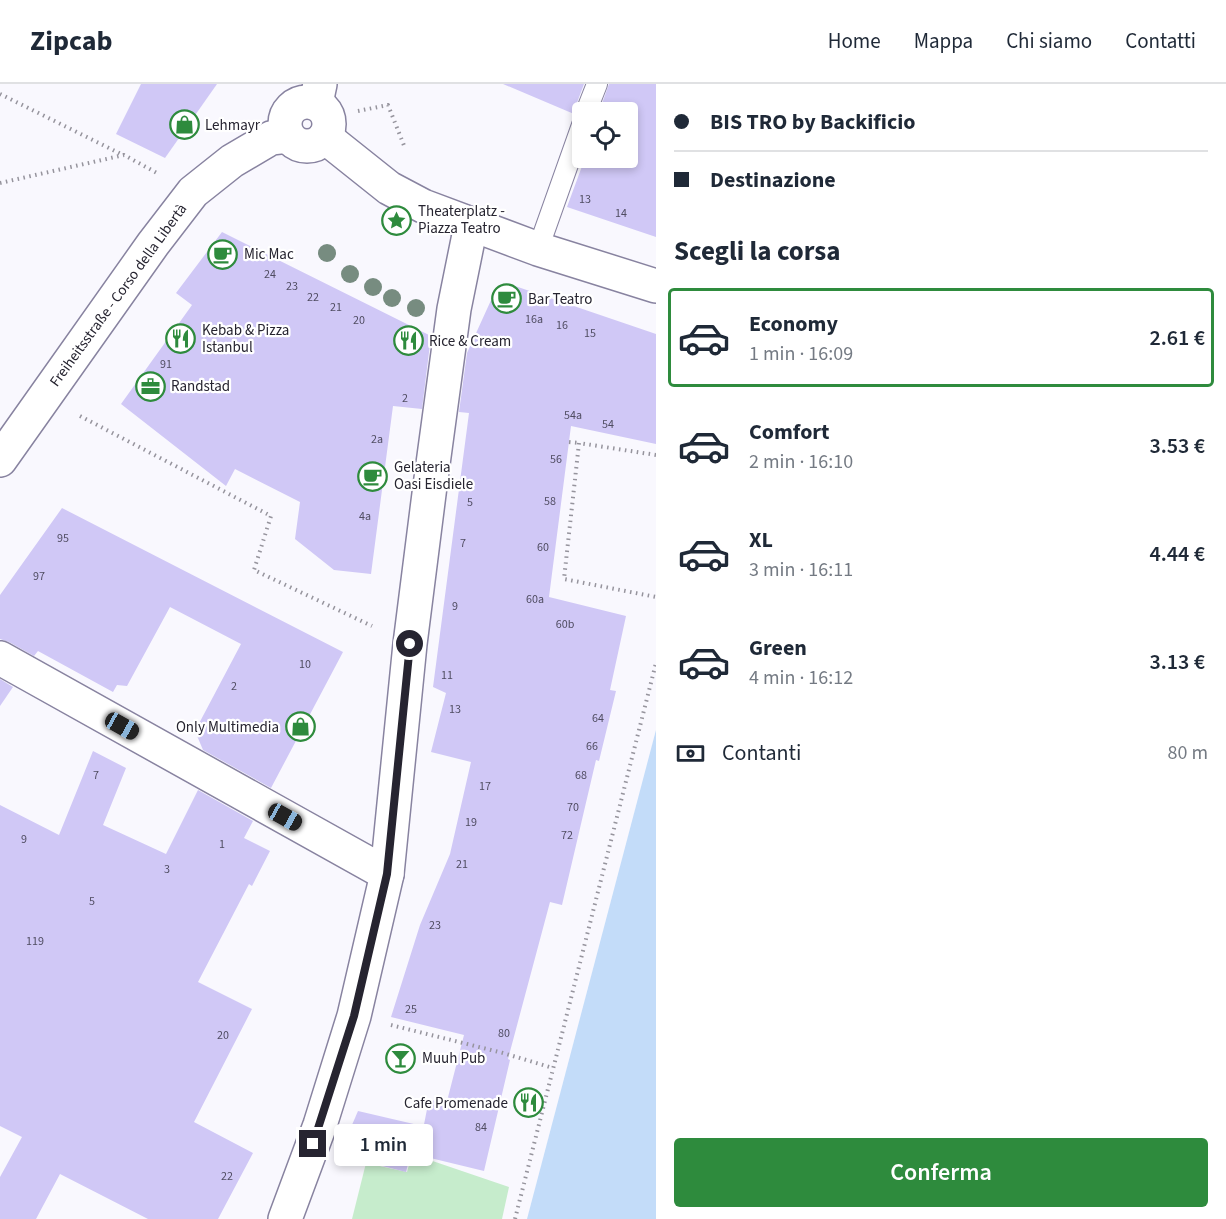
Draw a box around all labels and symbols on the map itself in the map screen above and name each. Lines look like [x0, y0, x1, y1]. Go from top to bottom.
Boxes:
shop icon: Lehmayr [168, 109, 200, 141]
place label: Lehmayr [205, 115, 261, 136]
house number: 13 [579, 191, 591, 208]
street label: Freiheitsstraße - Corso della Libertà [45, 200, 192, 391]
place label: Theaterplatz - Piazza Teatro [418, 201, 505, 239]
place icon: Theaterplatz - Piazza Teatro [381, 204, 413, 236]
house number: 14 [615, 205, 627, 222]
cafe icon: Mic Mac [207, 238, 239, 270]
place label: Mic Mac [244, 244, 294, 265]
house number: 24 [264, 266, 276, 283]
house number: 23 [286, 278, 298, 295]
cafe icon: Bar Teatro [491, 283, 523, 315]
house number: 22 [307, 289, 319, 306]
place label: Bar Teatro [528, 289, 592, 310]
house number: 21 [330, 299, 342, 316]
house number: 16a [525, 311, 543, 328]
house number: 20 [353, 312, 365, 329]
house number: 16 [556, 317, 568, 334]
place label: Kebab & Pizza Istanbul [202, 320, 289, 358]
restaurant icon: Kebab & Pizza Istanbul [165, 323, 197, 355]
restaurant icon: Rice & Cream [392, 325, 424, 357]
house number: 15 [584, 325, 596, 342]
place label: Rice & Cream [429, 331, 511, 352]
house number: 91 [160, 356, 172, 373]
office icon: Randstad [134, 370, 166, 402]
place label: Randstad [171, 376, 230, 397]
house number: 2 [402, 390, 408, 407]
house number: 54a [564, 407, 582, 424]
house number: 54 [602, 416, 614, 433]
house number: 2a [371, 431, 383, 448]
house number: 56 [550, 451, 562, 468]
place label: Gelateria Oasi Eisdiele [394, 457, 473, 495]
cafe icon: Gelateria Oasi Eisdiele [357, 460, 389, 492]
house number: 58 [544, 493, 556, 510]
house number: 5 [467, 494, 473, 511]
house number: 4a [359, 508, 371, 525]
house number: 95 [57, 530, 69, 547]
house number: 7 [460, 535, 466, 552]
house number: 60 [537, 539, 549, 556]
house number: 97 [33, 568, 45, 585]
house number: 60a [526, 591, 544, 608]
house number: 9 [452, 598, 458, 615]
house number: 60b [556, 616, 575, 633]
route start [396, 630, 423, 657]
house number: 10 [299, 656, 311, 673]
house number: 11 [441, 667, 453, 684]
house number: 2 [231, 678, 237, 695]
house number: 13 [449, 701, 461, 718]
car [102, 709, 142, 743]
house number: 64 [592, 710, 604, 727]
shop icon: Only Multimedia [284, 711, 316, 743]
place label: Only Multimedia [176, 717, 279, 738]
house number: 66 [586, 738, 598, 755]
house number: 7 [93, 767, 99, 784]
house number: 68 [575, 767, 587, 784]
house number: 17 [479, 778, 491, 795]
house number: 70 [567, 799, 579, 816]
car [265, 800, 305, 834]
house number: 19 [465, 814, 477, 831]
house number: 72 [561, 827, 573, 844]
house number: 9 [21, 831, 27, 848]
house number: 1 [219, 836, 225, 853]
house number: 21 [456, 856, 468, 873]
house number: 3 [164, 861, 170, 878]
house number: 5 [89, 893, 95, 910]
house number: 23 [429, 917, 441, 934]
house number: 119 [26, 933, 44, 950]
house number: 25 [405, 1001, 417, 1018]
house number: 80 [498, 1025, 510, 1042]
house number: 20 [217, 1027, 229, 1044]
bar icon: Muuh Pub [385, 1042, 417, 1074]
place label: Muuh Pub [422, 1048, 485, 1069]
restaurant icon: Cafe Promenade [513, 1087, 545, 1119]
place label: Cafe Promenade [404, 1093, 508, 1114]
house number: 84 [475, 1119, 487, 1136]
callout: 1 min [334, 1123, 433, 1165]
route end [299, 1130, 326, 1157]
house number: 22 [221, 1168, 233, 1185]

